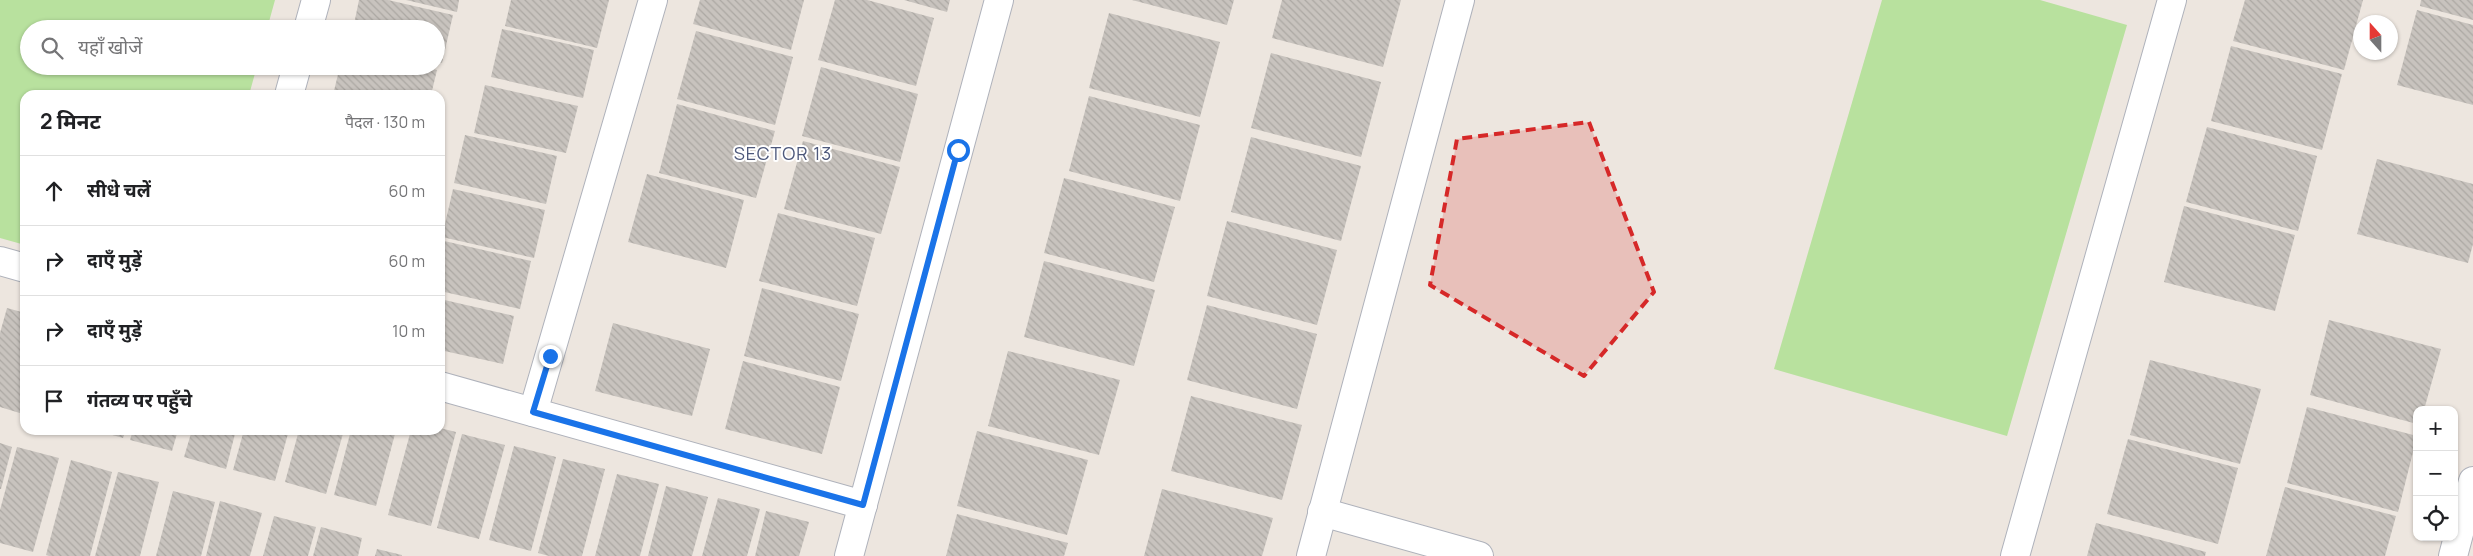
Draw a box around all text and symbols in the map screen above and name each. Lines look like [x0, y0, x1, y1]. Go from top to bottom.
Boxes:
north arrow [2353, 15, 2398, 60]
search box [20, 20, 445, 75]
icon: search [38, 34, 66, 62]
text: यहाँ खोजें [78, 34, 142, 60]
text: 2 मिनट [40, 107, 101, 135]
text: पैदल · 130 m [345, 111, 425, 133]
route start [947, 139, 970, 162]
district label: SECTOR 13 [734, 141, 832, 165]
icon: ahead [40, 177, 68, 205]
text: सीधे चलें [87, 177, 151, 203]
text: 60 m [389, 180, 425, 202]
icon: right [40, 247, 68, 275]
text: दाएँ मुड़ें [87, 247, 142, 273]
text: 60 m [389, 250, 425, 272]
icon: right [40, 317, 68, 345]
text: दाएँ मुड़ें [87, 317, 142, 343]
text: 10 m [392, 320, 425, 342]
route end [539, 345, 562, 368]
icon: arrive [40, 387, 68, 415]
text: गंतव्य पर पहुँचे [87, 387, 192, 413]
map controls [2413, 406, 2458, 541]
button: + [2413, 406, 2458, 451]
button: − [2413, 451, 2458, 496]
button: locate [2413, 496, 2458, 541]

